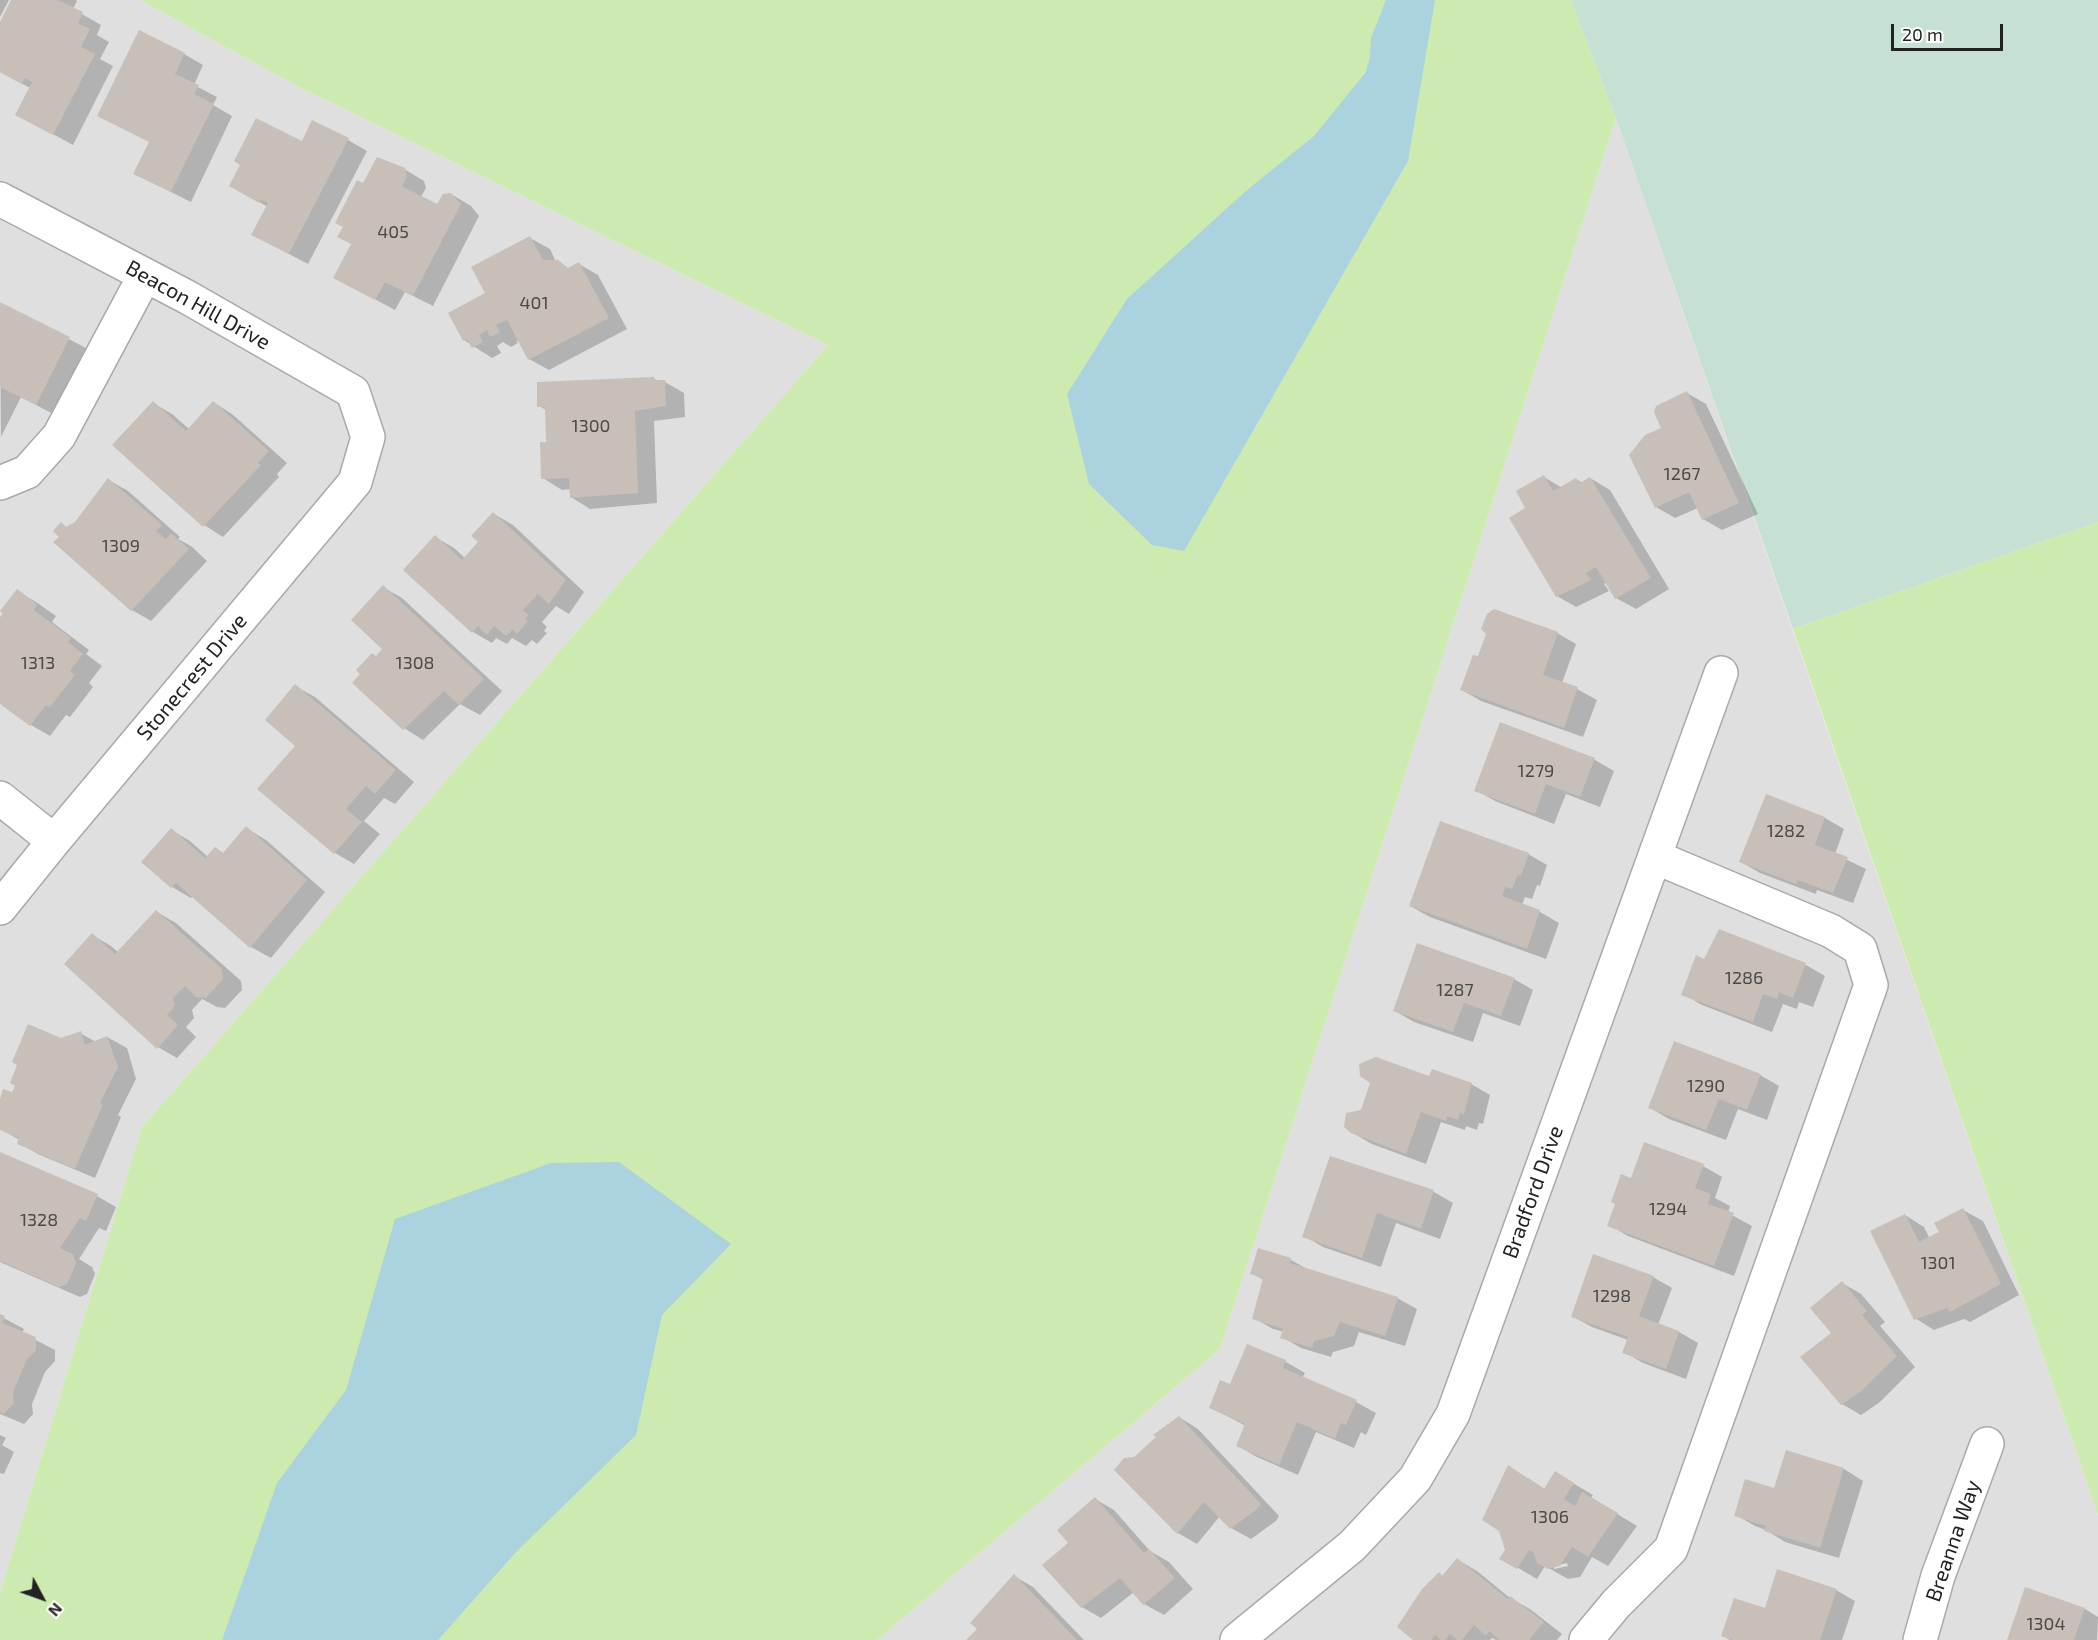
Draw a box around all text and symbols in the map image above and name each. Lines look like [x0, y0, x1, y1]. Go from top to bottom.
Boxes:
scale bar [1894, 12, 2006, 50]
text: 20 m [1902, 23, 1943, 45]
house number: 405 [377, 221, 409, 243]
street label: Beacon Hill Drive [121, 255, 275, 355]
house number: 401 [519, 292, 549, 314]
house number: 1300 [572, 415, 610, 437]
house number: 1267 [1664, 463, 1700, 485]
house number: 1309 [102, 535, 140, 557]
street label: Stonecrest Drive [132, 608, 252, 746]
house number: 1313 [21, 652, 55, 674]
house number: 1308 [396, 652, 434, 674]
house number: 1279 [1518, 760, 1554, 782]
house number: 1282 [1767, 820, 1805, 842]
house number: 1286 [1725, 967, 1763, 989]
house number: 1287 [1436, 979, 1474, 1001]
house number: 1290 [1687, 1075, 1725, 1097]
street label: Bradford Drive [1497, 1122, 1569, 1262]
house number: 1294 [1649, 1198, 1687, 1220]
house number: 1328 [20, 1209, 58, 1231]
house number: 1301 [1920, 1252, 1956, 1274]
house number: 1298 [1593, 1285, 1631, 1307]
street label: Breanna Way [1920, 1477, 1986, 1605]
house number: 1306 [1531, 1506, 1569, 1528]
north arrow [12, 1568, 72, 1628]
text: N [45, 1600, 67, 1621]
house number: 1304 [2026, 1613, 2066, 1635]

